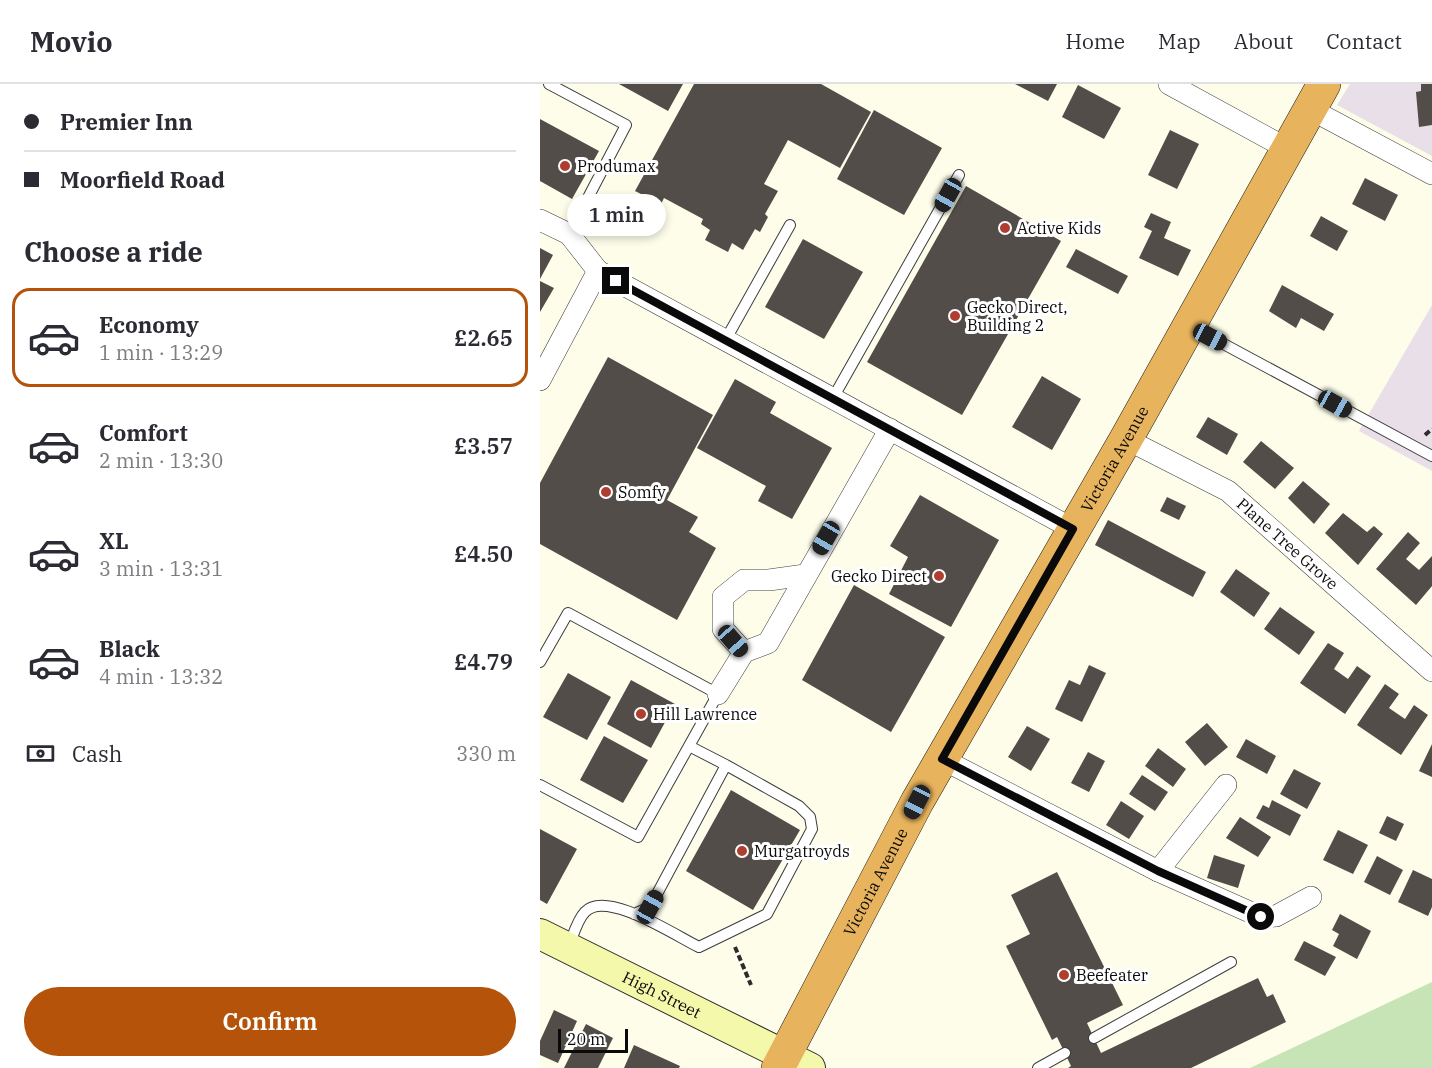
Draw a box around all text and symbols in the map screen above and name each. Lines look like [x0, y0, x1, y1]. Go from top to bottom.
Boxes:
text: Movio [30, 23, 112, 60]
text: Home [1065, 27, 1125, 55]
text: Map [1158, 27, 1201, 55]
text: About [1234, 27, 1293, 55]
text: Contact [1326, 27, 1402, 55]
text: Premier Inn [60, 107, 193, 136]
place label: Produmax [577, 156, 656, 176]
marker: Produmax [558, 159, 572, 173]
text: Moorfield Road [60, 165, 225, 194]
car [931, 175, 965, 215]
callout: 1 min [566, 194, 665, 236]
text: 1 min [589, 201, 644, 228]
place label: Active Kids [1017, 218, 1101, 238]
marker: Active Kids [998, 221, 1012, 235]
text: Choose a ride [24, 234, 203, 269]
route end [602, 267, 629, 294]
place label: Gecko Direct, Building 2 [967, 297, 1068, 335]
marker: Gecko Direct, Building 2 [948, 309, 962, 323]
text: Economy [99, 310, 199, 339]
icon: car [27, 311, 81, 365]
car [1190, 321, 1230, 353]
text: £2.65 [454, 323, 513, 352]
text: 1 min · 13:29 [99, 339, 223, 366]
car [1315, 387, 1355, 421]
street label: Victoria Avenue [1076, 402, 1153, 516]
text: Comfort [99, 418, 188, 447]
icon: car [27, 419, 81, 473]
text: £3.57 [454, 431, 513, 460]
text: 2 min · 13:30 [99, 447, 223, 474]
place label: Somfy [618, 482, 666, 502]
marker: Somfy [599, 485, 613, 499]
street label: Plane Tree Grove [1233, 494, 1343, 594]
car [809, 518, 843, 558]
text: XL [99, 526, 129, 555]
icon: car [27, 527, 81, 581]
text: £4.50 [454, 539, 513, 568]
text: 3 min · 13:31 [99, 555, 223, 582]
place label: Gecko Direct [831, 566, 927, 586]
marker: Gecko Direct [932, 569, 946, 583]
car [714, 622, 752, 660]
text: Black [99, 634, 160, 663]
icon: car [27, 635, 81, 689]
text: £4.79 [454, 647, 513, 676]
text: 4 min · 13:32 [99, 663, 223, 690]
place label: Hill Lawrence [653, 704, 757, 724]
marker: Hill Lawrence [634, 707, 648, 721]
icon: cash [24, 737, 57, 770]
text: Cash [72, 739, 123, 768]
text: 330 m [456, 740, 516, 767]
car [901, 782, 933, 822]
street label: Victoria Avenue [839, 824, 912, 939]
place label: Murgatroyds [754, 841, 850, 861]
marker: Murgatroyds [735, 844, 749, 858]
car [633, 887, 667, 927]
route start [1247, 903, 1274, 930]
place label: Beefeater [1076, 965, 1148, 985]
street label: High Street [619, 967, 705, 1022]
marker: Beefeater [1057, 968, 1071, 982]
button: Confirm [24, 987, 516, 1056]
scale bar [558, 1026, 628, 1054]
text: 20 m [567, 1029, 605, 1049]

